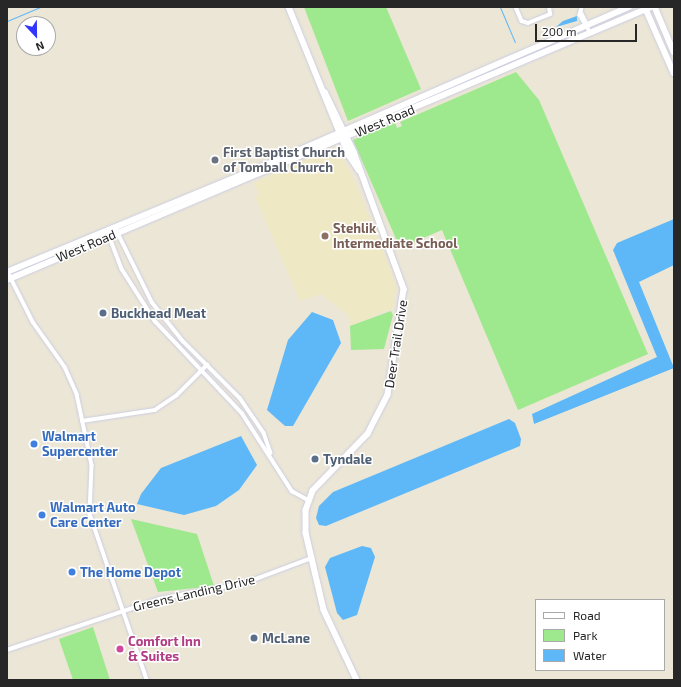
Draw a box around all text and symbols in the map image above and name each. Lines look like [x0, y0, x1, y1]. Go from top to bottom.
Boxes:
north arrow [16, 16, 56, 56]
scale bar [537, 16, 639, 42]
text: 200 m [542, 24, 576, 38]
text: N [34, 39, 46, 54]
street label: West Road [353, 101, 417, 141]
place label: First Baptist Church of Tomball Church [223, 145, 345, 176]
marker: First Baptist Church of Tomball Church [210, 155, 220, 165]
place label: Stehlik Intermediate School [333, 221, 457, 252]
street label: West Road [54, 226, 118, 266]
marker: Stehlik Intermediate School [320, 231, 330, 241]
street label: Deer Trail Drive [381, 298, 411, 390]
place label: Buckhead Meat [111, 305, 206, 321]
marker: Buckhead Meat [98, 308, 108, 318]
place label: Walmart Supercenter [42, 429, 118, 460]
marker: Walmart Supercenter [29, 439, 39, 449]
place label: Tyndale [323, 451, 372, 467]
marker: Tyndale [310, 454, 320, 464]
place label: Walmart Auto Care Center [50, 500, 136, 531]
marker: Walmart Auto Care Center [37, 510, 47, 520]
place label: The Home Depot [80, 564, 181, 580]
marker: The Home Depot [67, 567, 77, 577]
street label: Greens Landing Drive [131, 571, 257, 615]
legend [535, 599, 665, 671]
text: Road [573, 608, 601, 622]
text: Park [573, 628, 598, 642]
place label: McLane [262, 630, 310, 646]
marker: McLane [249, 633, 259, 643]
place label: Comfort Inn & Suites [128, 634, 201, 665]
marker: Comfort Inn & Suites [115, 644, 125, 654]
text: Water [573, 648, 607, 662]

